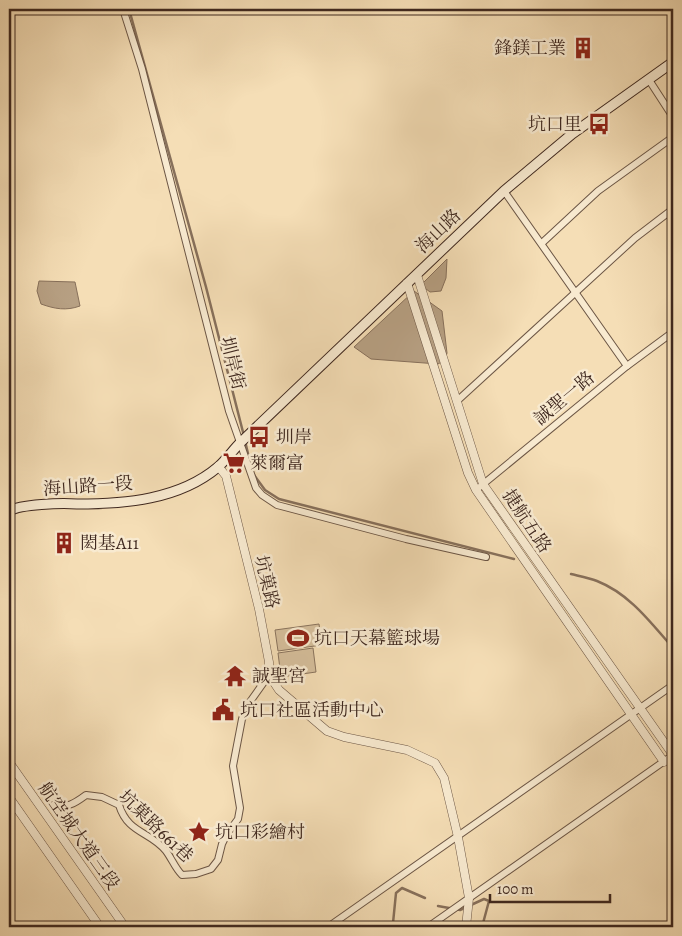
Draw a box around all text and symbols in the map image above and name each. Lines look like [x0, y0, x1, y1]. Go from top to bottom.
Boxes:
building icon: 鋒鎂工業 [570, 35, 596, 61]
place label: 鋒鎂工業 [494, 36, 566, 60]
bus stop icon: 坑口里 [586, 111, 612, 137]
place label: 坑口里 [528, 112, 582, 136]
street label: 海山路 [410, 204, 466, 258]
street label: 圳岸街 [215, 334, 251, 392]
street label: 誠聖一路 [529, 366, 599, 430]
bus stop icon: 圳岸 [246, 424, 272, 450]
place label: 圳岸 [276, 425, 312, 449]
supermarket icon: 萊爾富 [221, 450, 247, 476]
place label: 萊爾富 [250, 451, 304, 475]
street label: 海山路一段 [42, 471, 134, 501]
street label: 捷航五路 [497, 484, 557, 558]
building icon: 閎基A11 [51, 530, 77, 556]
place label: 閎基A11 [80, 531, 139, 555]
street label: 坑菓路 [249, 553, 285, 611]
sports icon: 坑口天幕籃球場 [285, 625, 311, 651]
place label: 坑口天幕籃球場 [314, 626, 440, 650]
temple icon: 誠聖宮 [222, 663, 248, 689]
place label: 誠聖宮 [252, 664, 306, 688]
public building icon: 坑口社區活動中心 [210, 697, 236, 723]
place label: 坑口社區活動中心 [240, 698, 384, 722]
street label: 航空城大道三段 [33, 778, 125, 894]
street label: 坑菓路661巷 [114, 784, 198, 868]
place icon: 坑口彩繪村 [186, 819, 212, 845]
place label: 坑口彩繪村 [215, 820, 305, 844]
scale bar [490, 871, 610, 903]
text: 100 m [497, 879, 534, 899]

